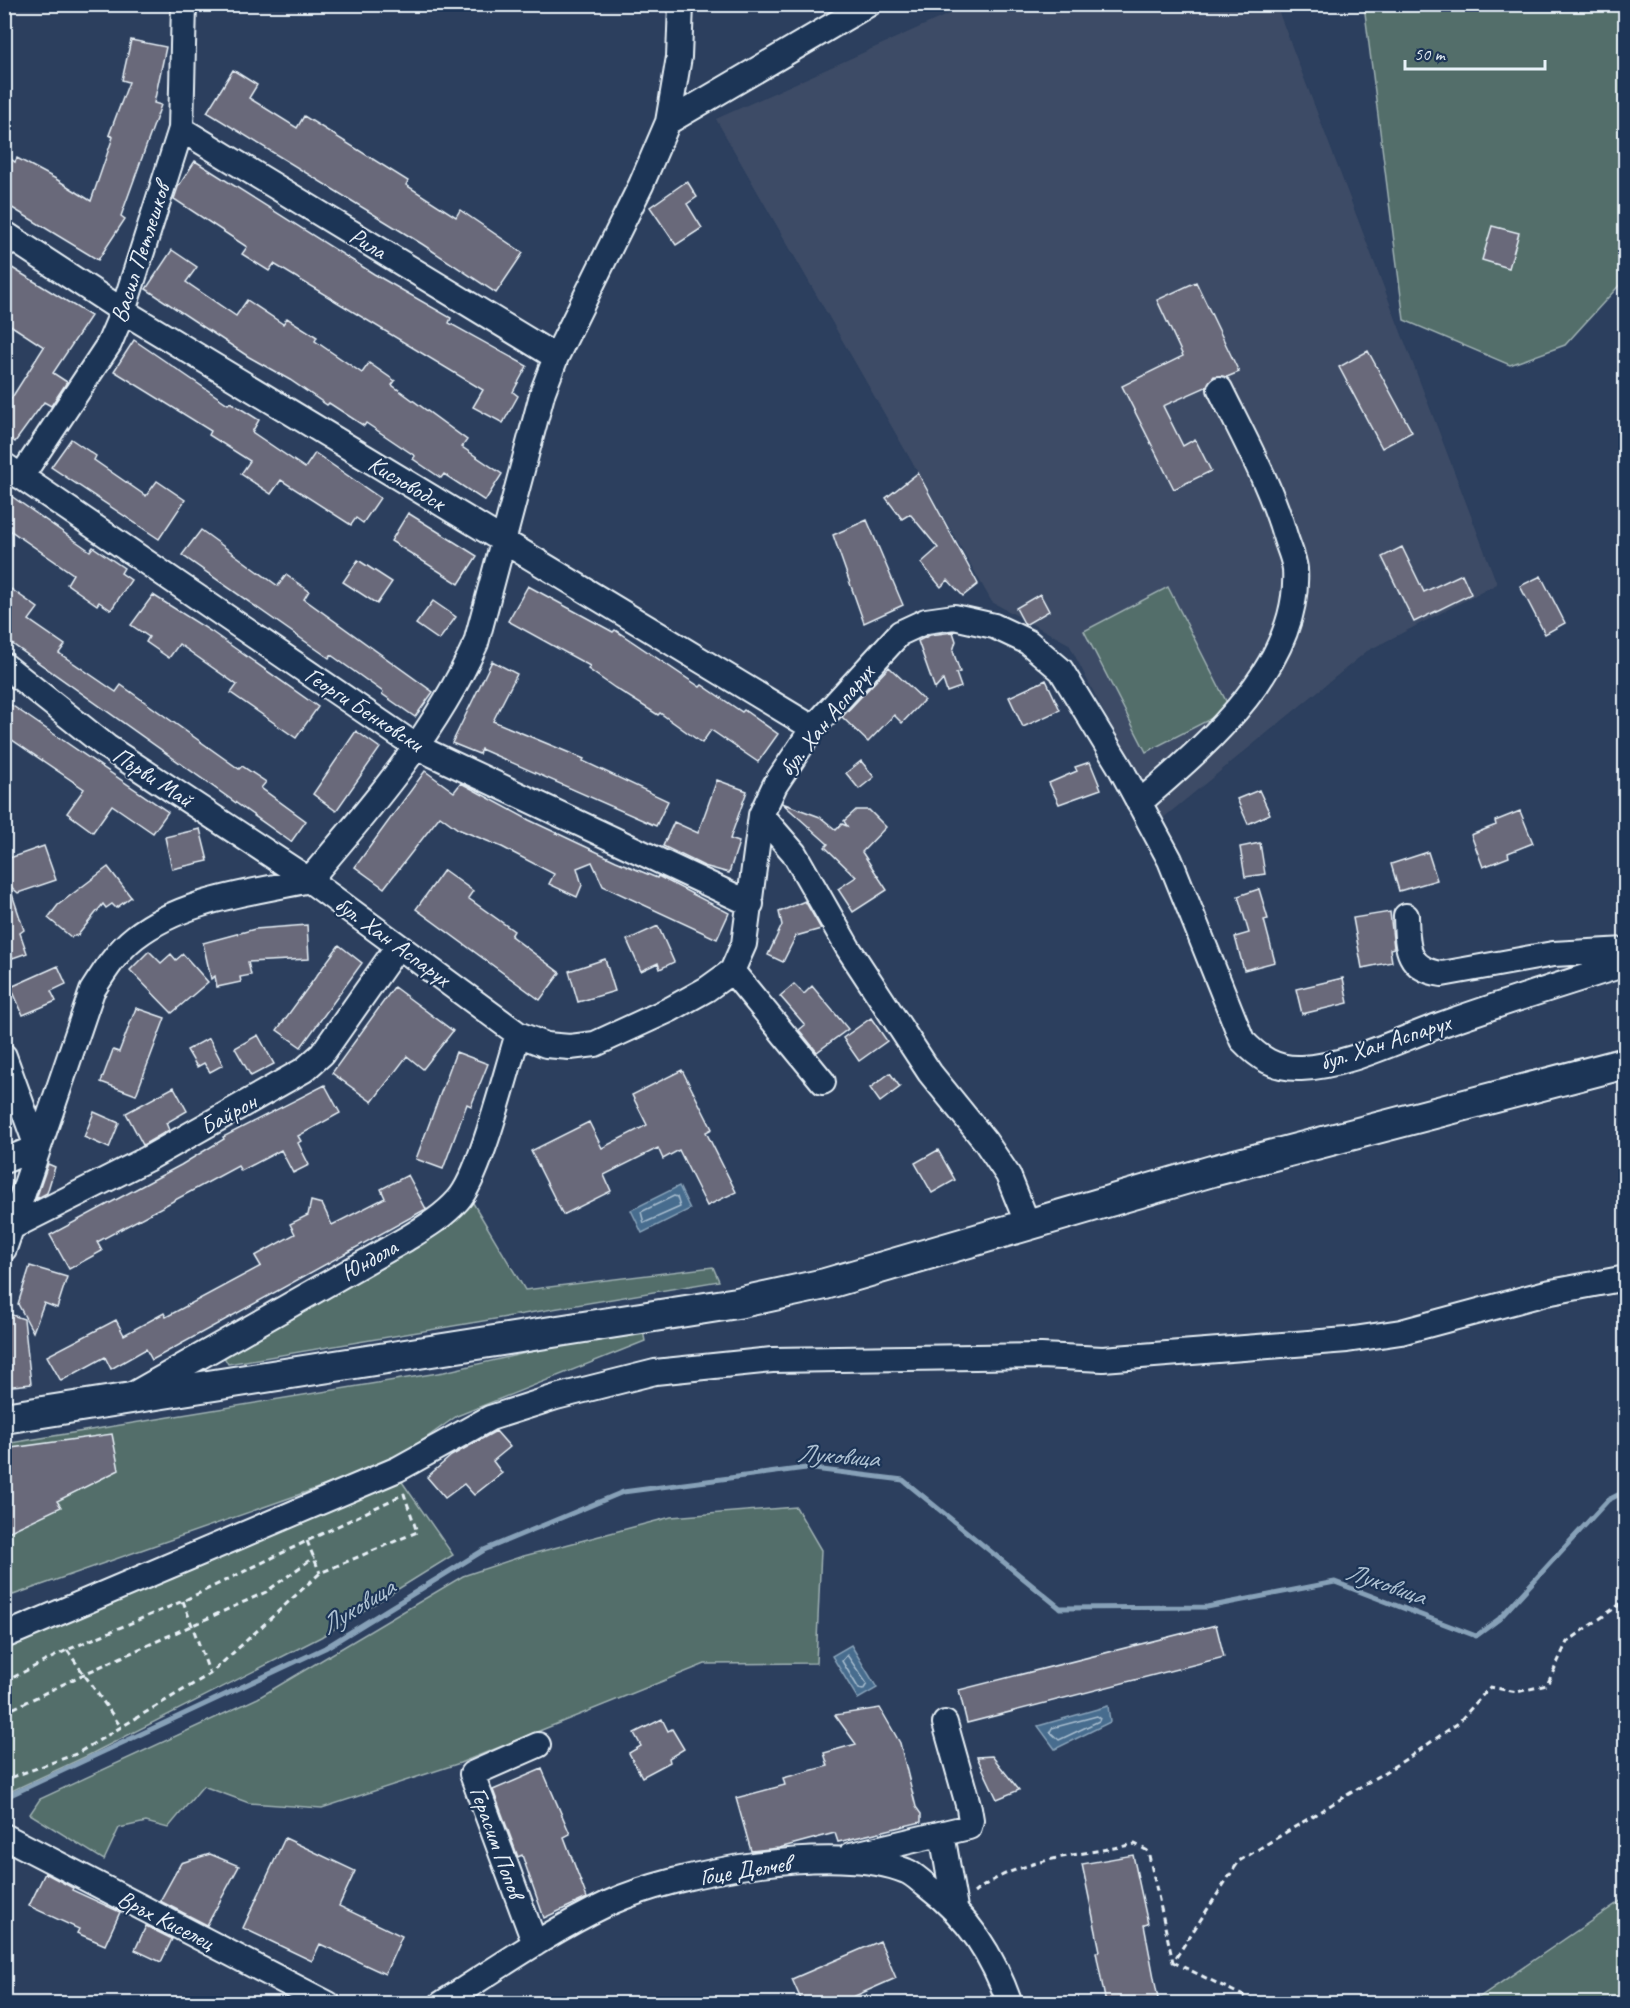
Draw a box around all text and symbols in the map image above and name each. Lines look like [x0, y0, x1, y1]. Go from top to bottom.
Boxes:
scale bar [1405, 33, 1544, 71]
text: 50 m [1414, 43, 1447, 65]
street label: Васил Петлешков [103, 174, 178, 326]
street label: Рила [344, 220, 393, 266]
street label: Кисловодск [363, 448, 453, 519]
street label: бул. Хан Аспарух [772, 656, 882, 782]
street label: Георги Бенковски [299, 660, 431, 760]
street label: Първи Май [107, 740, 200, 815]
street label: бул. Хан Аспарух [329, 889, 458, 994]
street label: бул. Хан Аспарух [1316, 1006, 1456, 1077]
street label: Байрон [195, 1086, 263, 1142]
street label: Юндола [335, 1231, 404, 1288]
water label: Луковица [796, 1436, 883, 1475]
water label: Луковица [1342, 1555, 1432, 1613]
water label: Луковица [314, 1569, 403, 1642]
street label: Герасим Попов [463, 1782, 532, 1906]
street label: Гоце Делчев [697, 1847, 798, 1892]
street label: Връх Киселец [113, 1883, 220, 1957]

